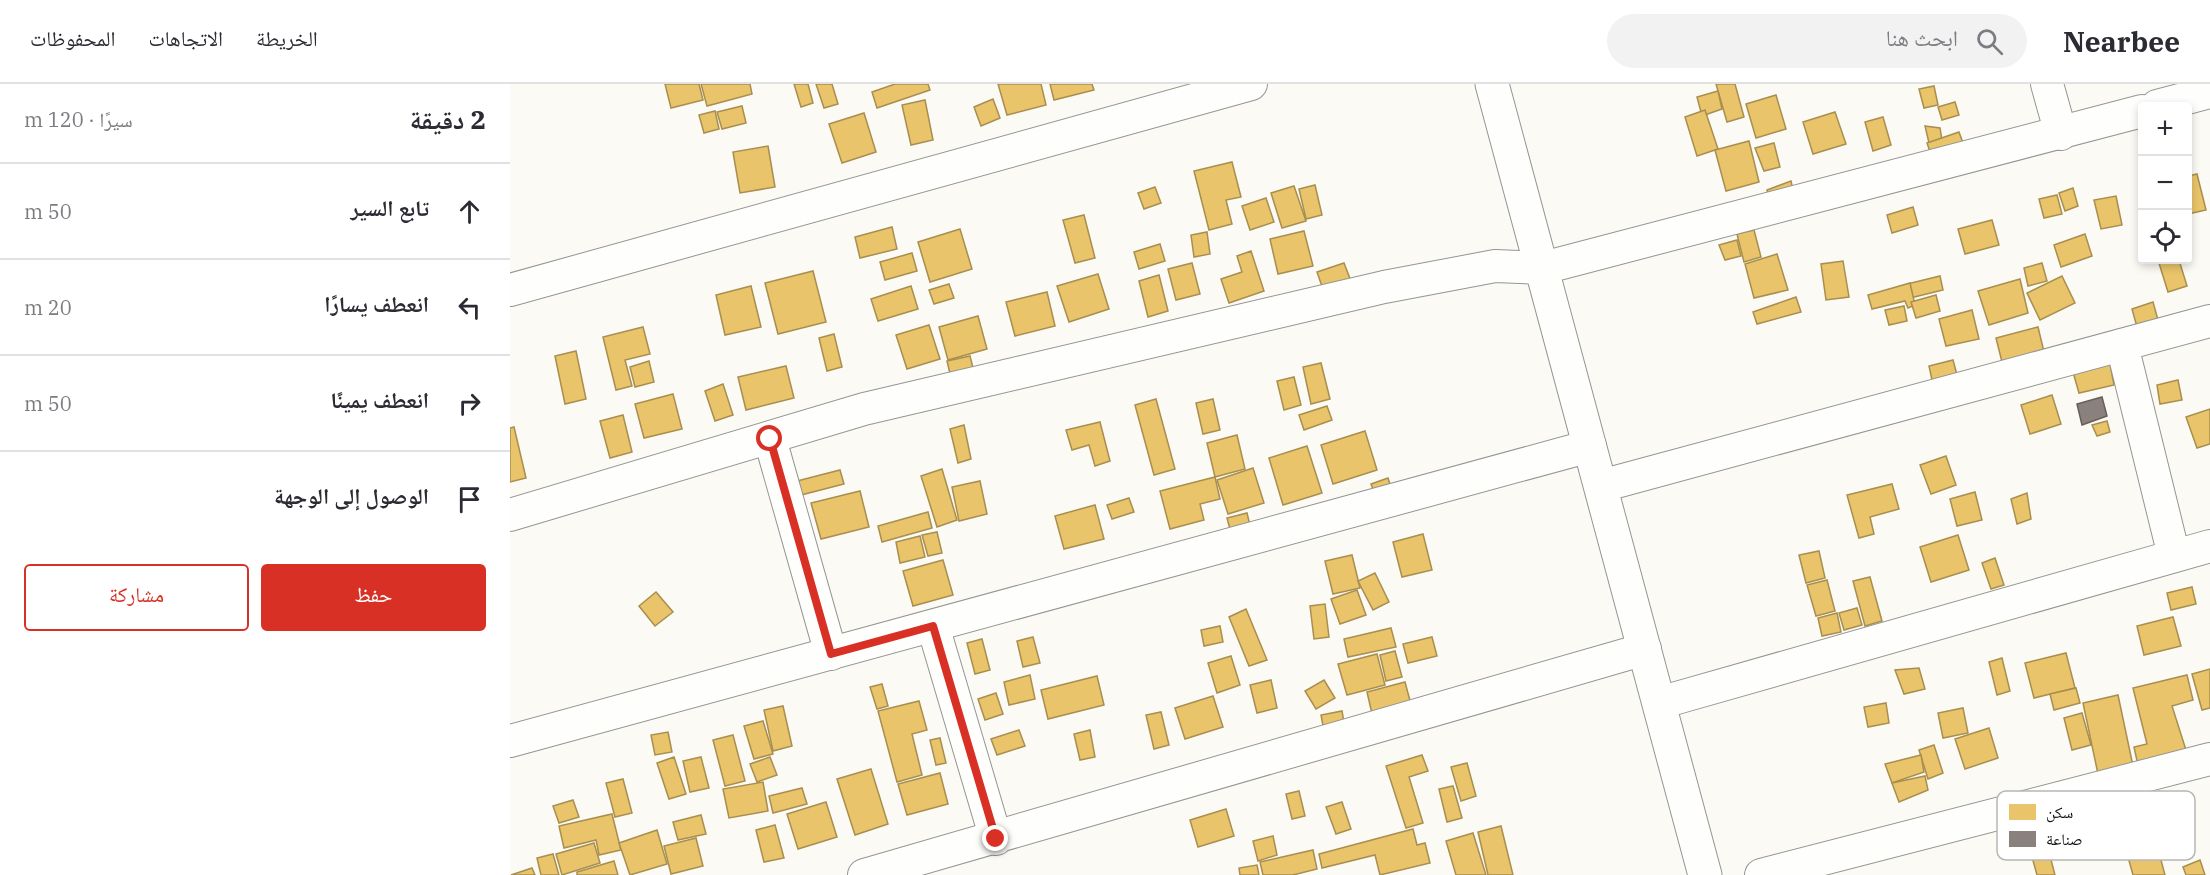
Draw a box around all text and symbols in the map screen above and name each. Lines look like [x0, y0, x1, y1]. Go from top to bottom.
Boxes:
search box [1607, 14, 2027, 68]
text: ابحث هنا [1886, 23, 1958, 52]
text: Nearbee [2063, 23, 2180, 60]
text: المحفوظات [30, 24, 115, 52]
text: الاتجاهات [148, 24, 223, 52]
text: الخريطة [256, 24, 318, 52]
icon: search [1973, 25, 2006, 58]
text: 2 دقيقة [410, 102, 486, 136]
map controls [2138, 102, 2192, 264]
button: + [2138, 102, 2192, 156]
text: سيرًا · 120 m [24, 106, 133, 133]
button: − [2138, 156, 2192, 210]
text: تابع السير [351, 193, 429, 222]
icon: ahead [453, 195, 486, 228]
text: 50 m [24, 198, 72, 225]
button: locate [2138, 210, 2192, 264]
text: انعطف يسارًا [324, 289, 429, 318]
icon: left [453, 291, 486, 324]
text: 20 m [24, 294, 72, 321]
text: انعطف يمينًا [331, 385, 429, 414]
icon: right [453, 387, 486, 420]
text: 50 m [24, 390, 72, 417]
route start [756, 425, 782, 451]
text: الوصول إلى الوجهة [274, 481, 429, 510]
icon: arrive [453, 483, 486, 516]
button: مشاركة [24, 564, 249, 631]
button: حفظ [261, 564, 486, 631]
legend [1997, 791, 2195, 860]
text: سكن [2046, 802, 2073, 823]
route end [982, 825, 1008, 851]
text: صناعة [2046, 829, 2083, 849]

